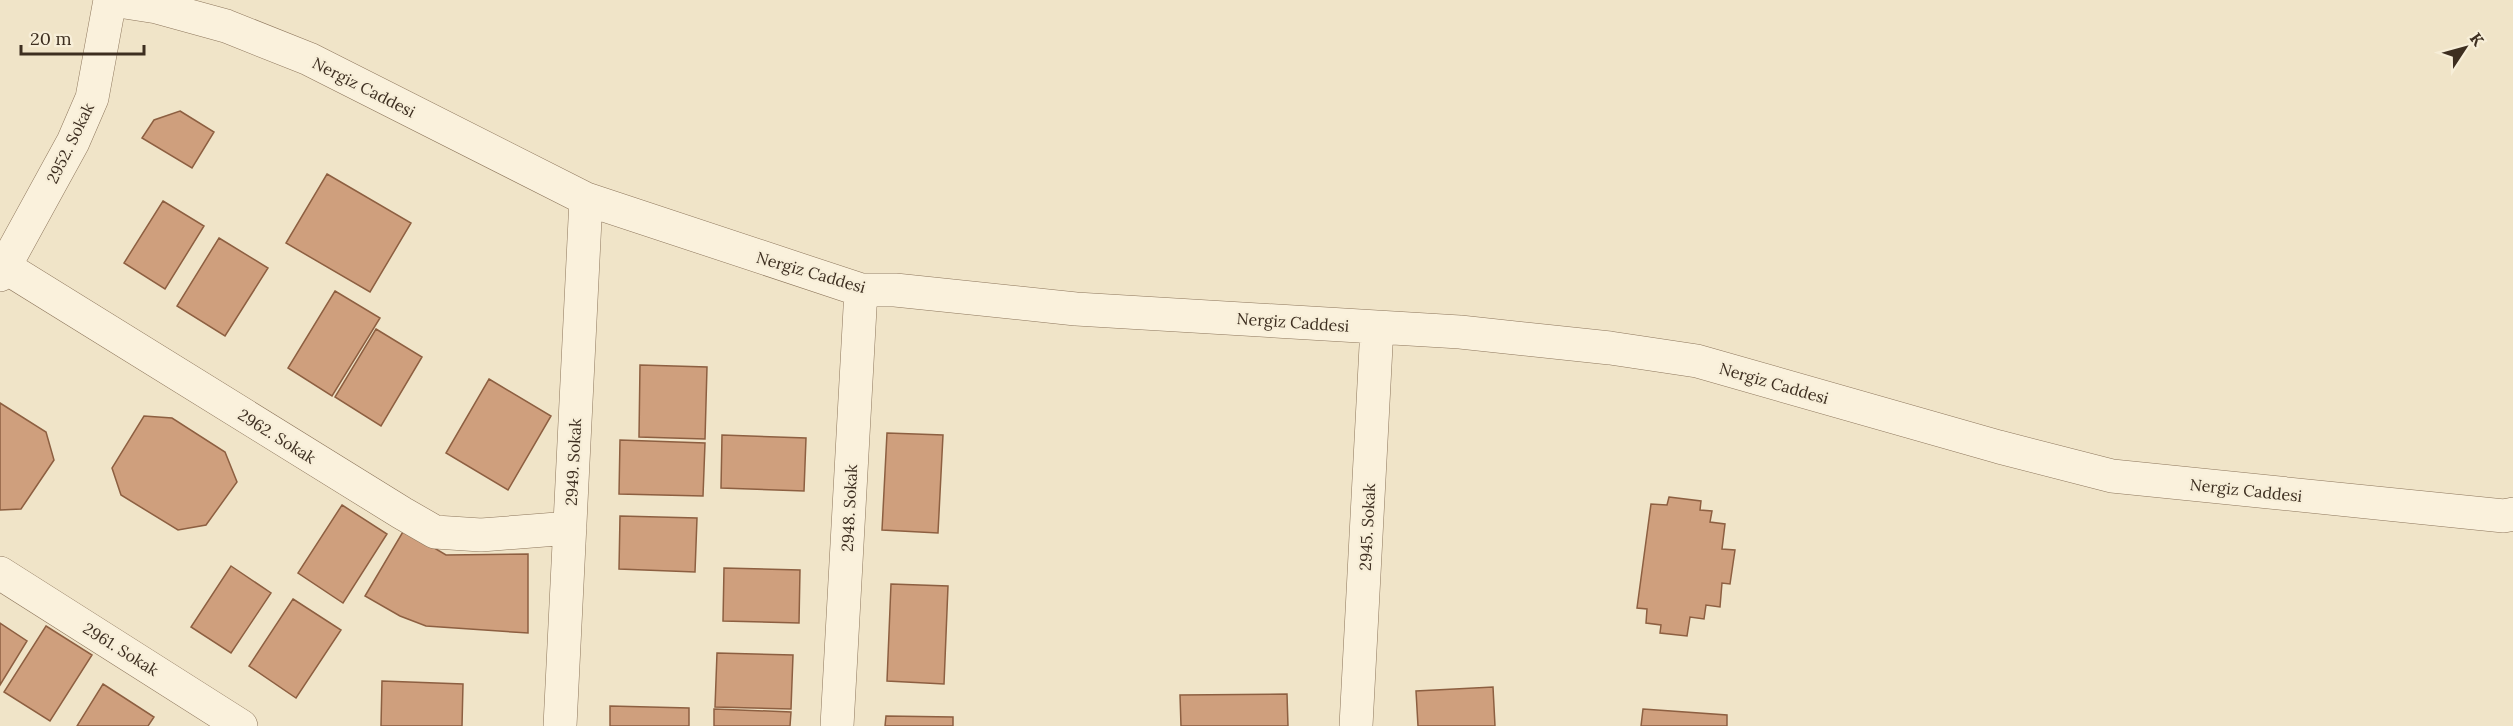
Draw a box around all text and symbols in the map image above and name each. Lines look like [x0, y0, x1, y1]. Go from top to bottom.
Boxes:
scale bar [21, 18, 144, 56]
north arrow [2435, 18, 2495, 78]
text: 20 m [30, 27, 72, 50]
text: K [2466, 29, 2489, 50]
street label: Nergiz Caddesi [309, 52, 419, 122]
street label: 2952. Sokak [42, 99, 98, 187]
street label: Nergiz Caddesi [754, 247, 868, 297]
street label: Nergiz Caddesi [1236, 308, 1350, 336]
street label: Nergiz Caddesi [1717, 358, 1831, 408]
street label: 2962. Sokak [235, 404, 320, 468]
street label: 2949. Sokak [561, 417, 585, 506]
street label: 2948. Sokak [837, 463, 861, 552]
street label: Nergiz Caddesi [2189, 474, 2303, 506]
street label: 2945. Sokak [1355, 483, 1379, 571]
street label: 2961. Sokak [80, 618, 163, 680]

